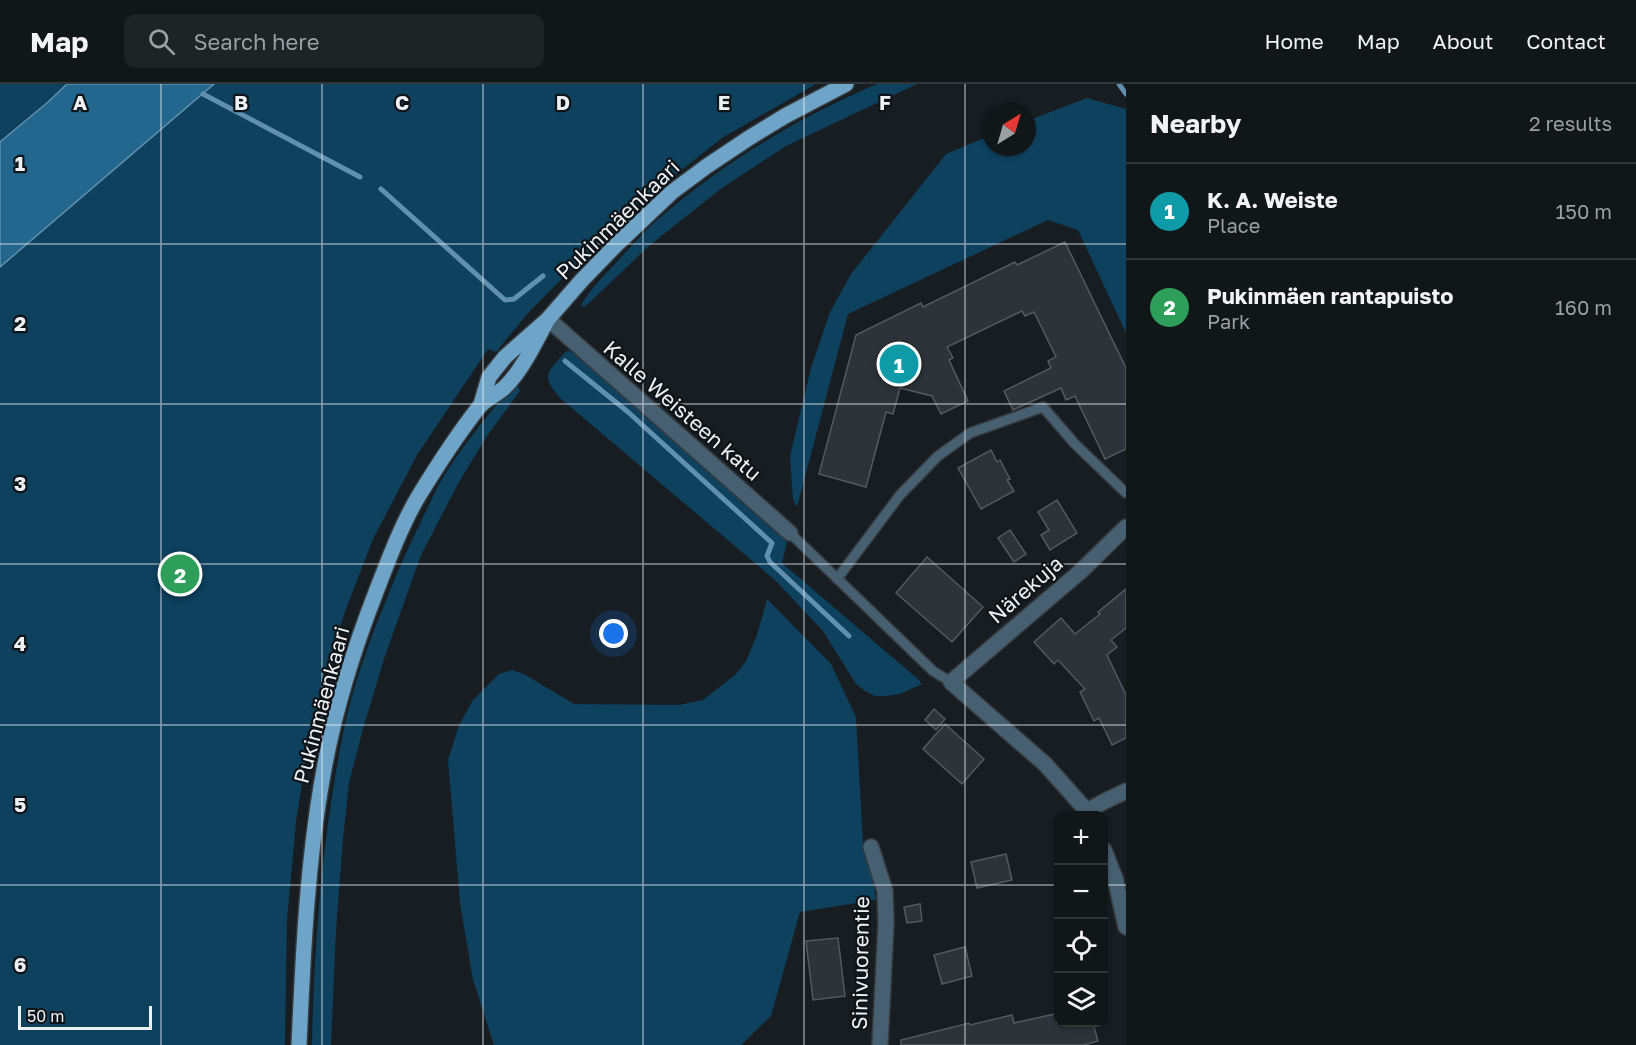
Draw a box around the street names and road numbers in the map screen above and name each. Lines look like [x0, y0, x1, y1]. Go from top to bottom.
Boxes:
street label: Pukinmäenkaari [550, 154, 684, 285]
street label: Kalle Weisteen katu [599, 335, 767, 486]
street label: Närekuja [983, 550, 1068, 629]
street label: Pukinmäenkaari [288, 623, 355, 786]
street label: Sinivuorentie [846, 896, 874, 1030]

